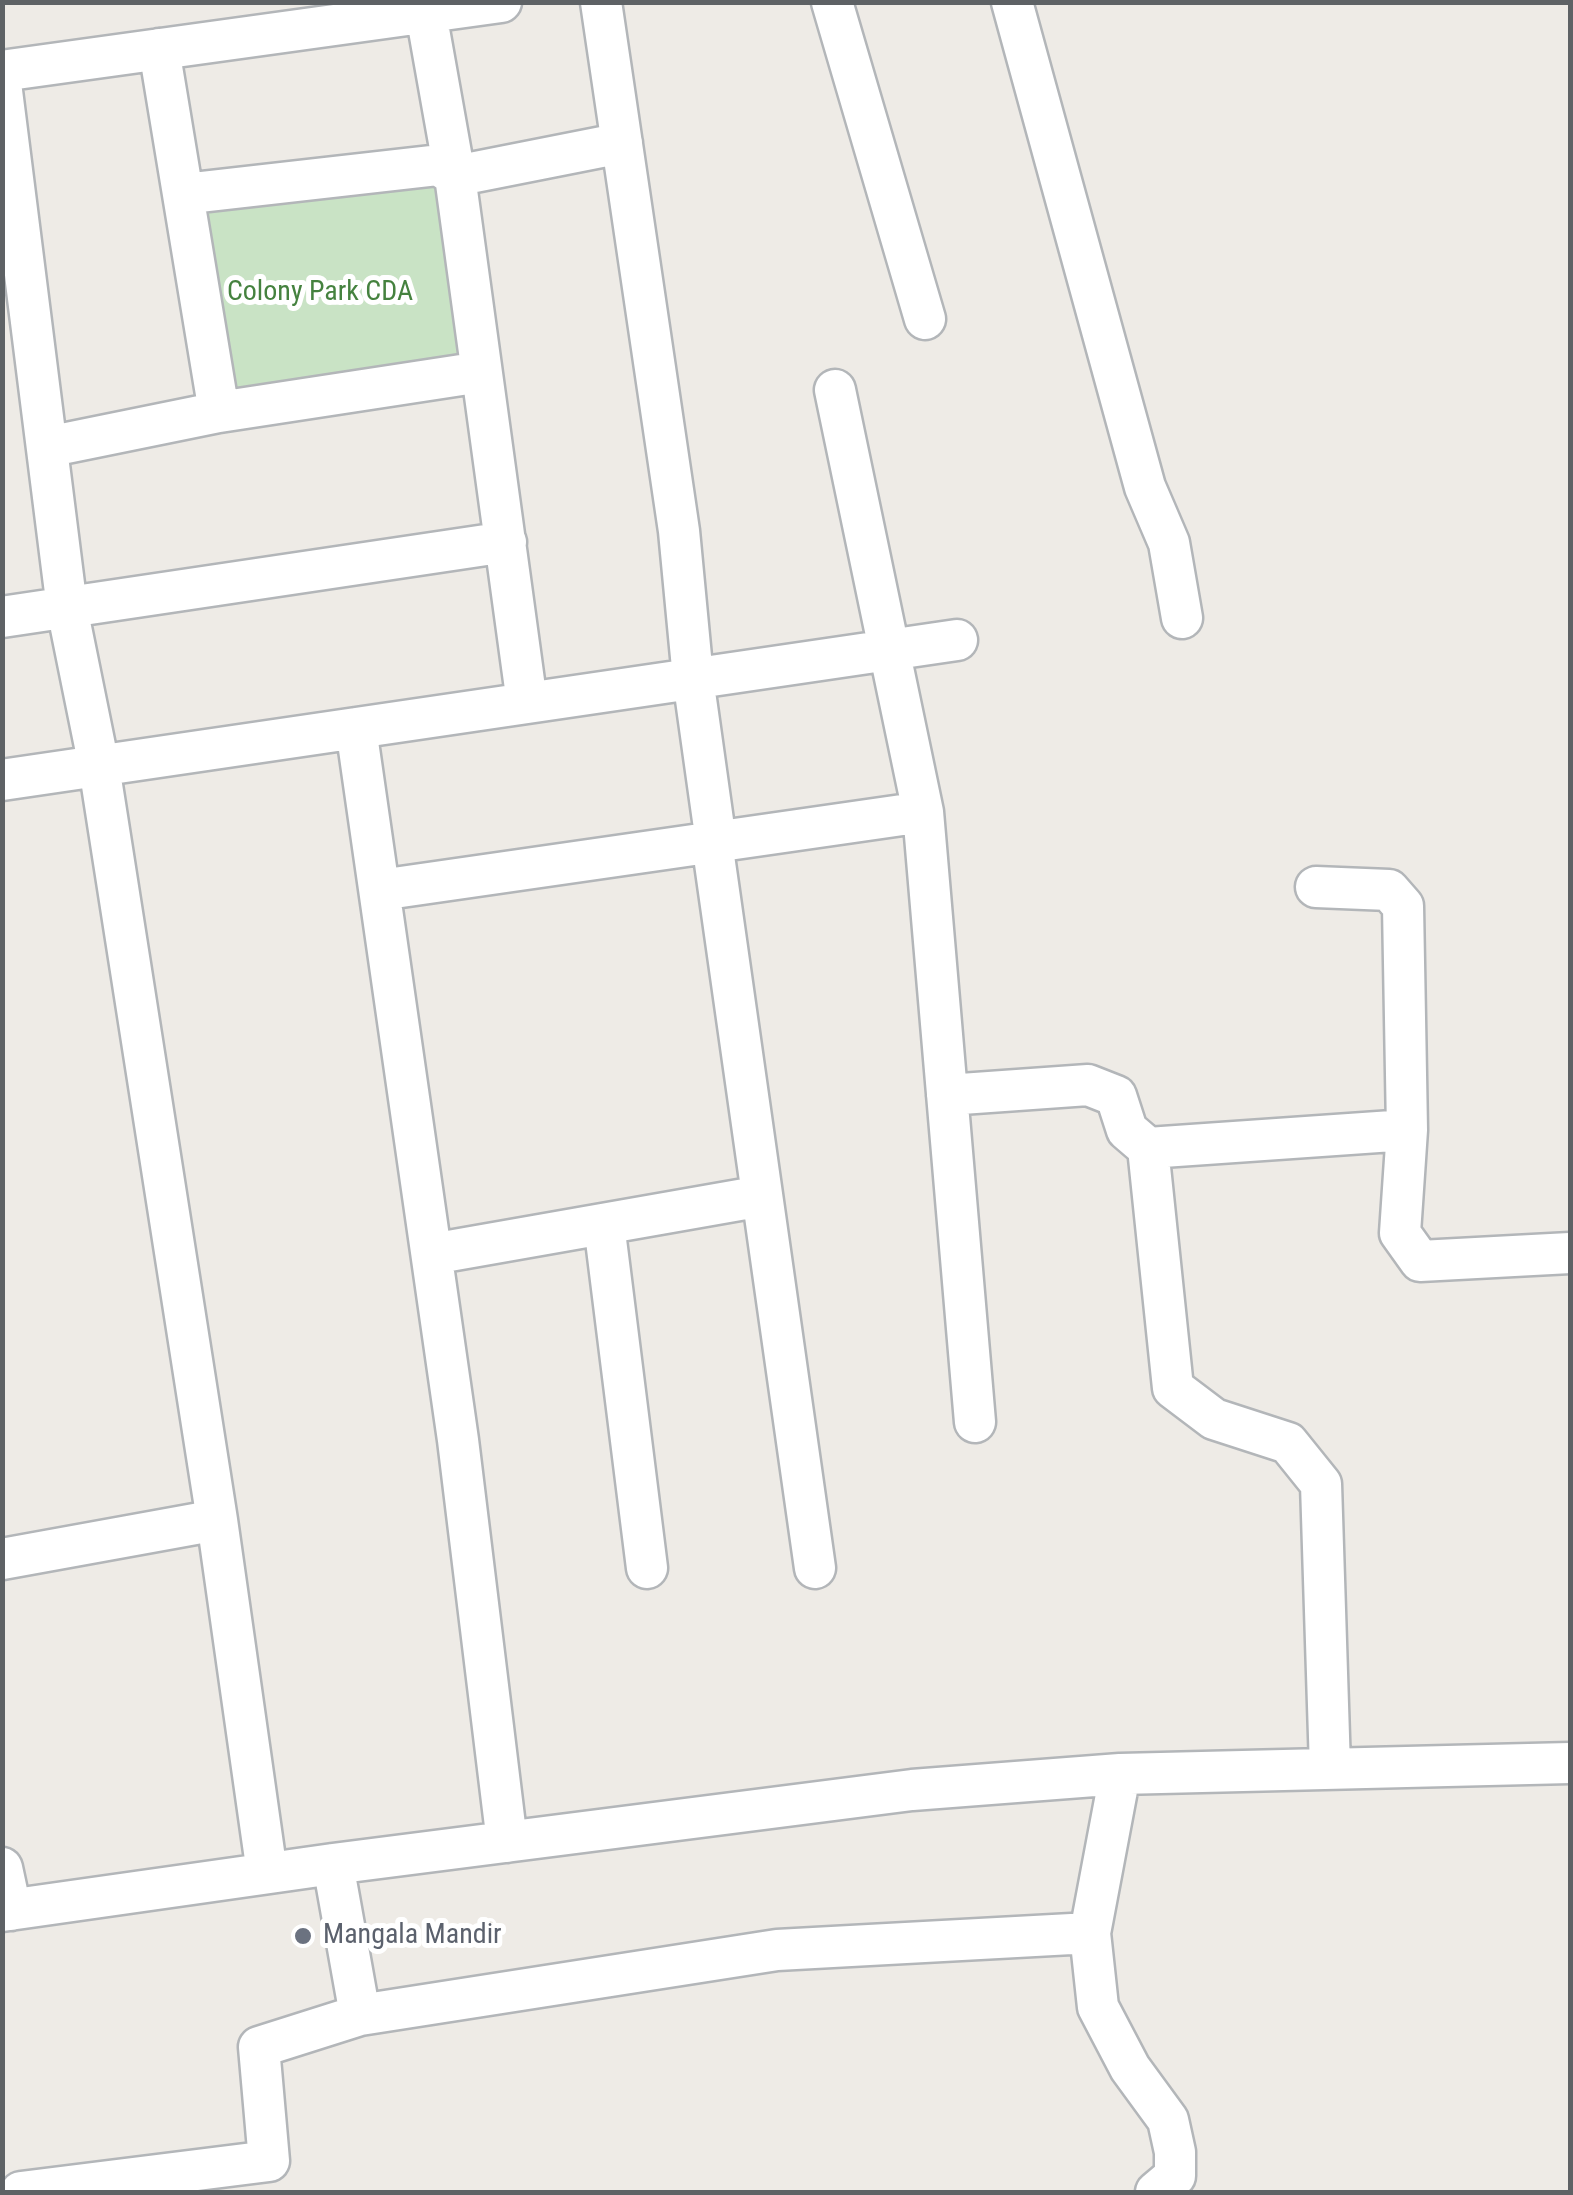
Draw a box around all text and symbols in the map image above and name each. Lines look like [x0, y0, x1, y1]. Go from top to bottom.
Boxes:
park label: Colony Park CDA [227, 276, 413, 310]
place label: Mangala Mandir [323, 1919, 502, 1953]
marker: Mangala Mandir [292, 1925, 314, 1947]

